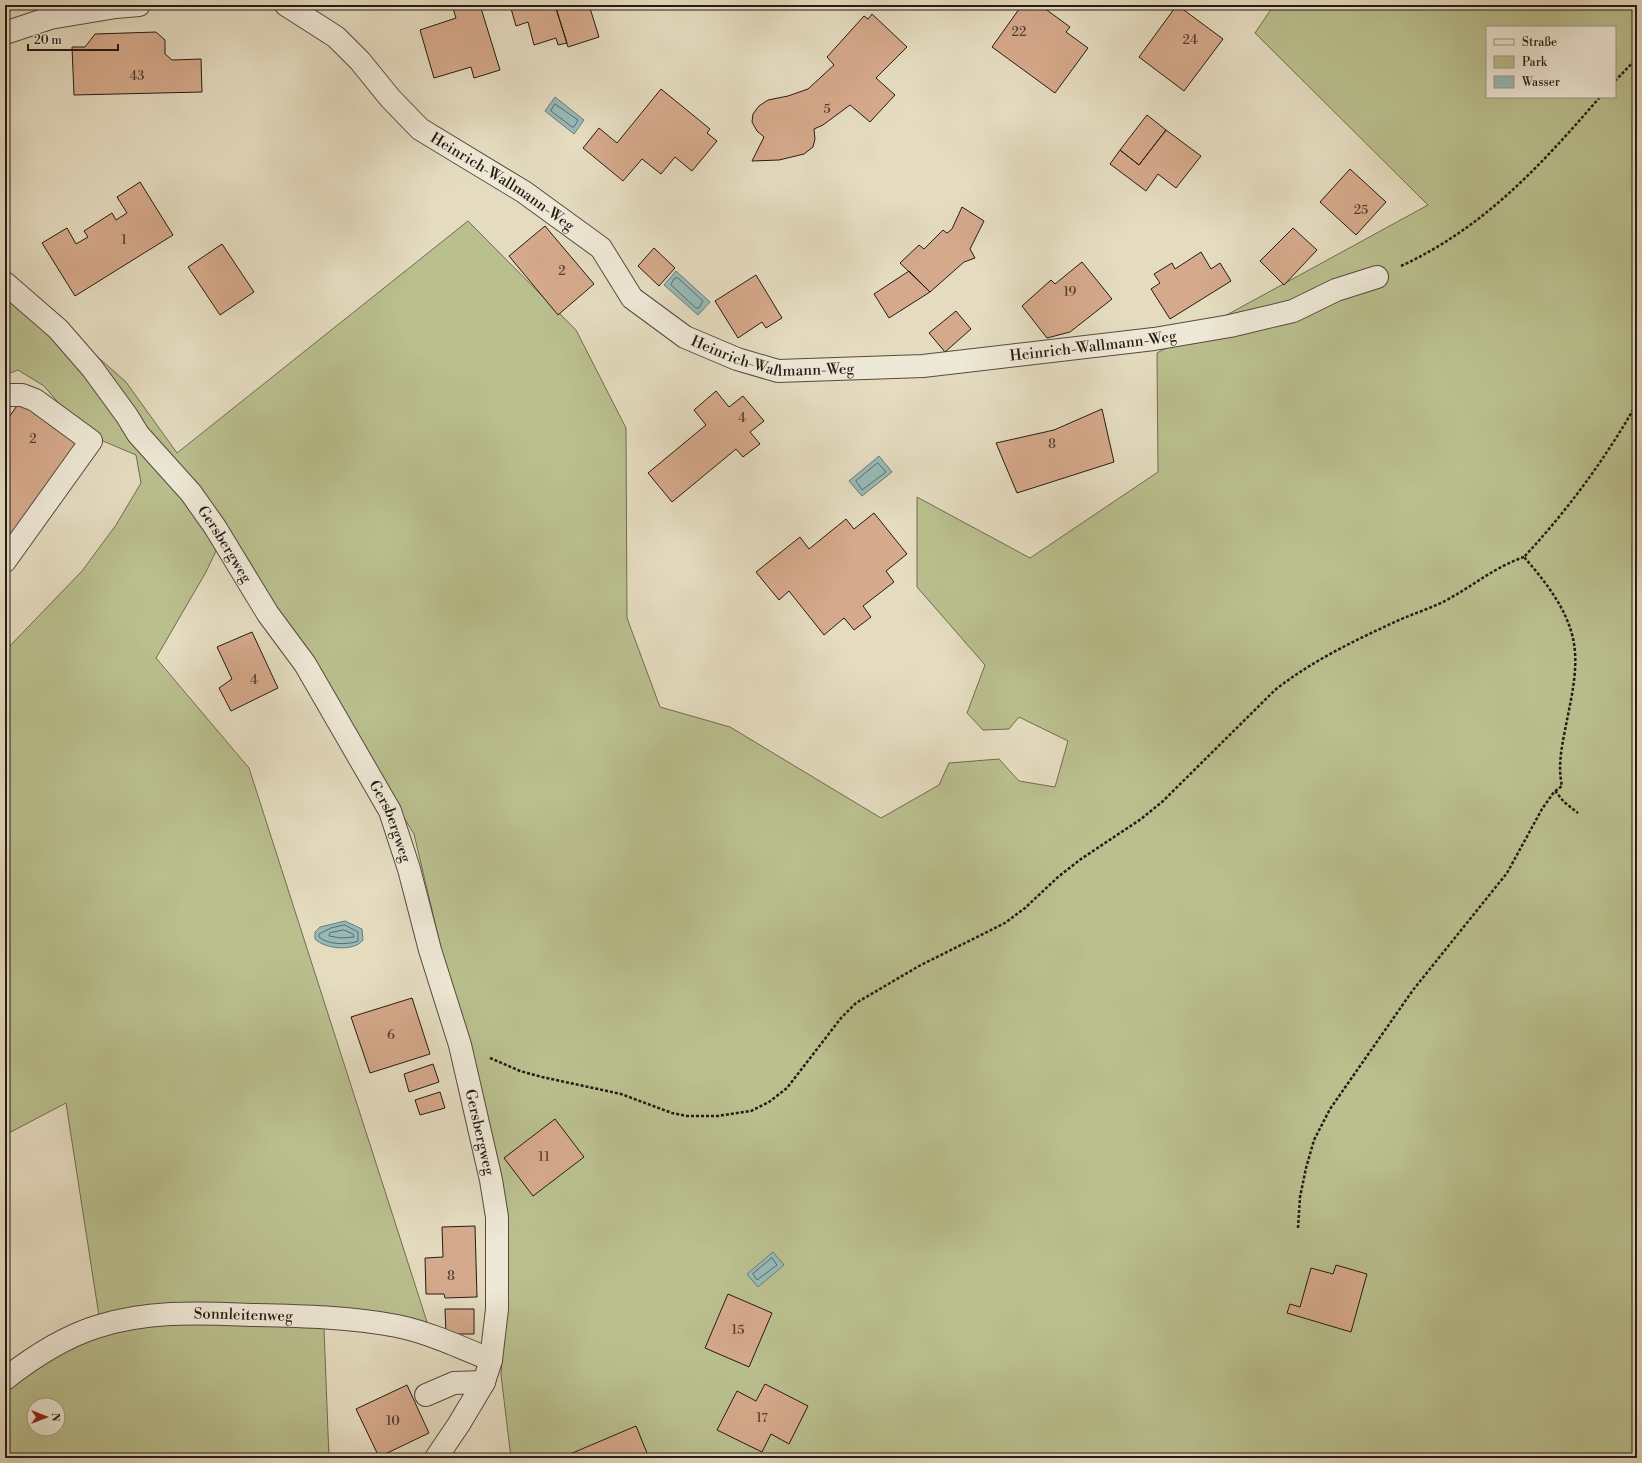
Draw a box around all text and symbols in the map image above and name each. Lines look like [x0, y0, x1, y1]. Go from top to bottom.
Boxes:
house number: 22 [1012, 24, 1026, 40]
scale bar [28, 26, 118, 52]
legend [1486, 26, 1616, 98]
house number: 24 [1182, 32, 1198, 48]
text: 20 m [34, 33, 62, 48]
text: Straße [1522, 35, 1557, 50]
text: Park [1522, 55, 1548, 70]
house number: 43 [130, 68, 144, 84]
text: Wasser [1521, 75, 1560, 90]
house number: 5 [823, 101, 831, 117]
street label: Heinrich-Wallmann-Weg [427, 128, 579, 235]
house number: 25 [1354, 202, 1368, 218]
house number: 1 [121, 232, 127, 248]
house number: 2 [558, 263, 566, 279]
house number: 19 [1063, 284, 1077, 300]
street label: Heinrich-Wallmann-Weg [1009, 326, 1178, 365]
street label: Heinrich-Wallmann-Weg [688, 331, 855, 380]
house number: 4 [738, 410, 746, 426]
house number: 2 [29, 431, 37, 447]
house number: 8 [1048, 436, 1056, 452]
street label: Gersbergweg [193, 502, 256, 586]
house number: 4 [250, 672, 258, 688]
street label: Gersbergweg [365, 777, 416, 865]
house number: 6 [387, 1027, 395, 1043]
street label: Gersbergweg [461, 1087, 499, 1177]
house number: 11 [538, 1149, 550, 1165]
house number: 8 [447, 1268, 455, 1284]
street label: Sonnleitenweg [194, 1304, 293, 1325]
house number: 15 [732, 1322, 744, 1338]
north arrow [26, 1397, 66, 1437]
house number: 17 [756, 1410, 768, 1426]
text: N [48, 1413, 62, 1422]
house number: 10 [386, 1413, 400, 1429]

